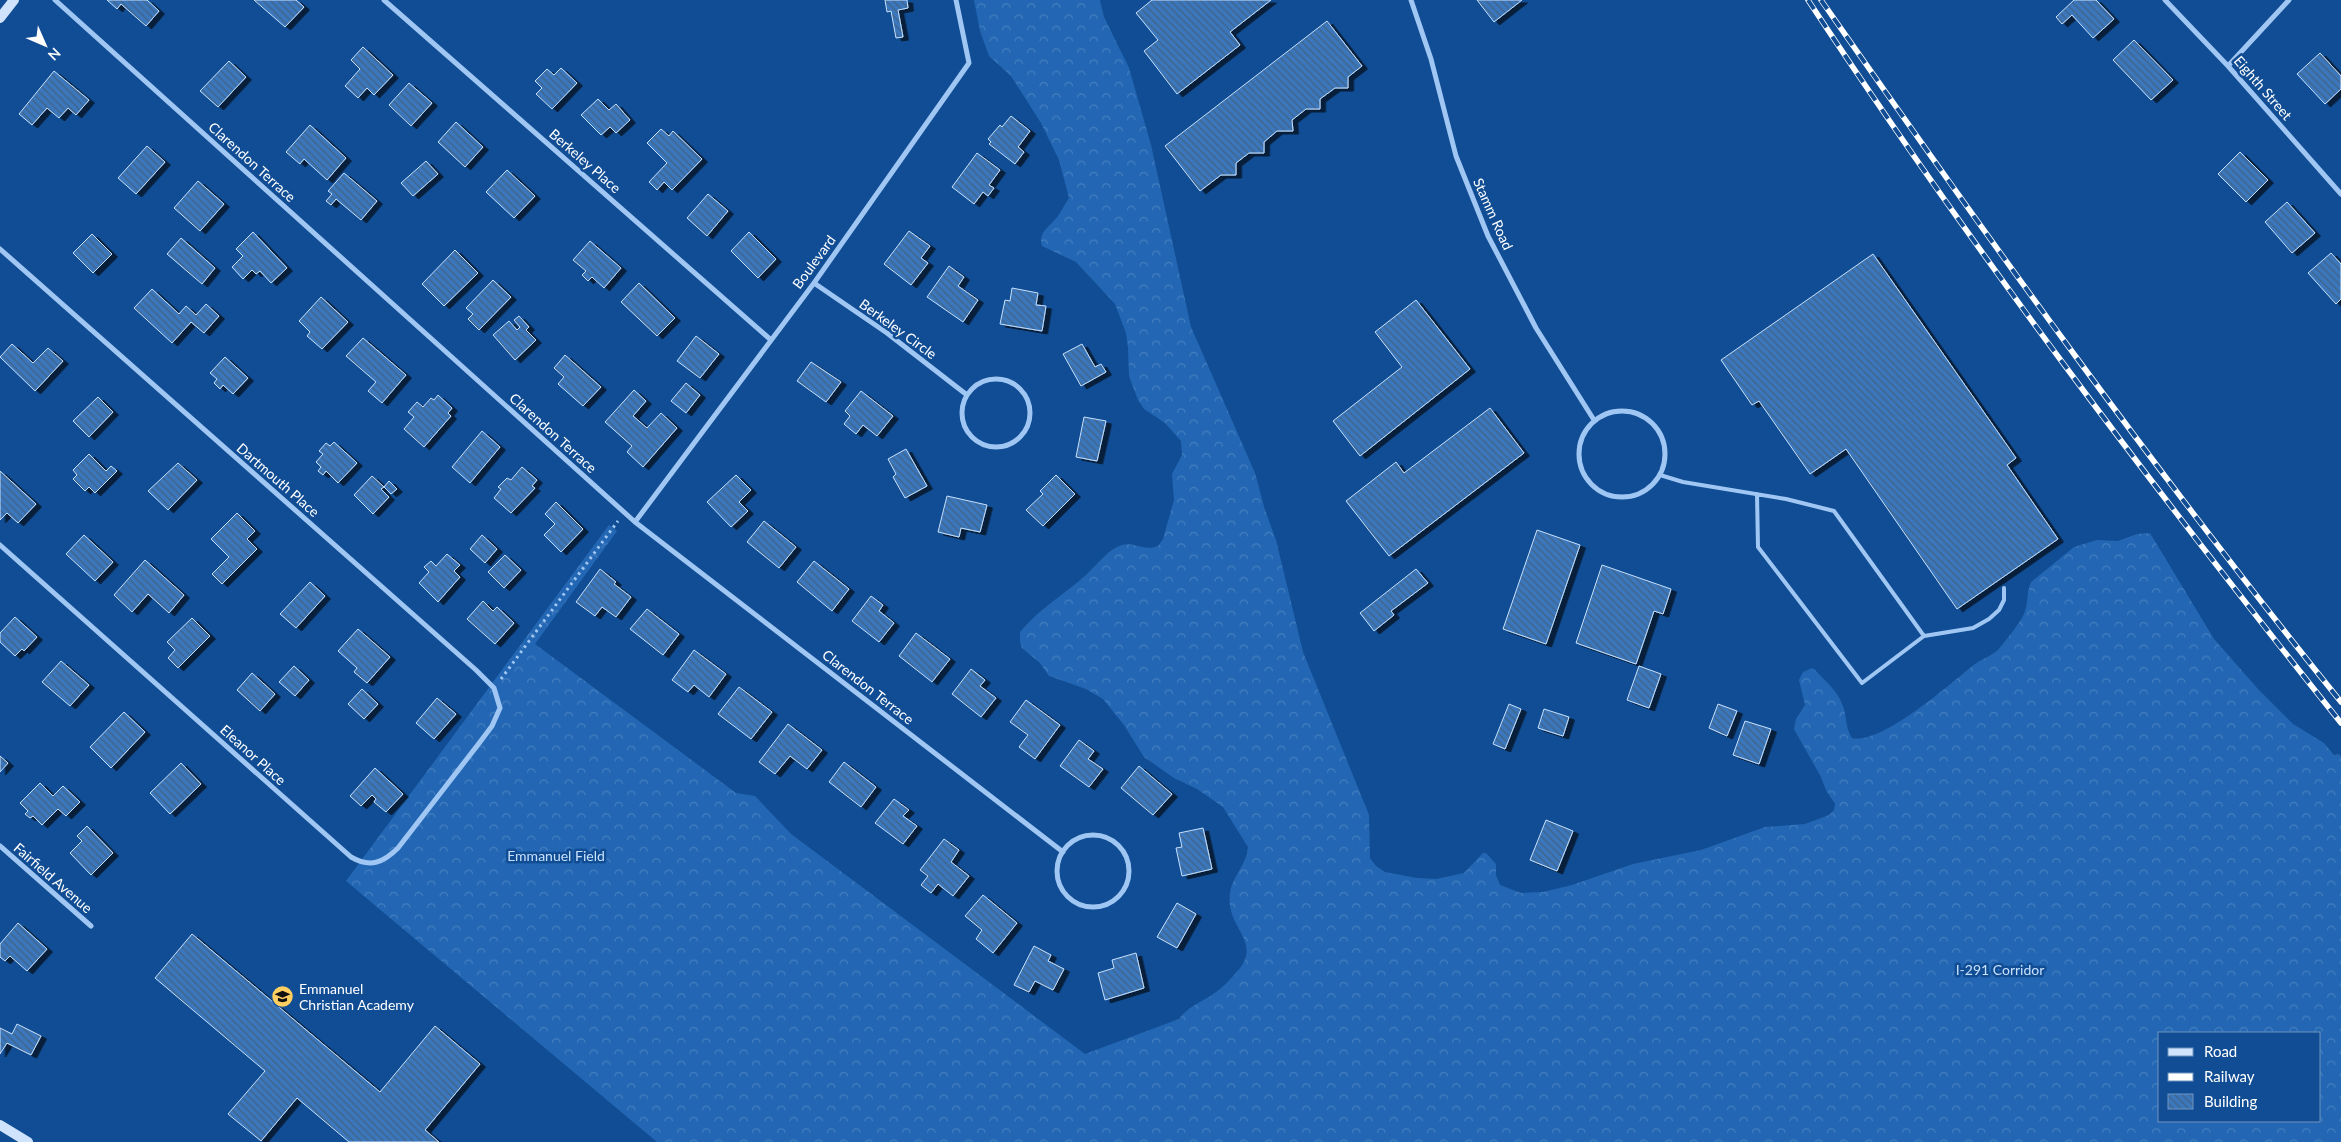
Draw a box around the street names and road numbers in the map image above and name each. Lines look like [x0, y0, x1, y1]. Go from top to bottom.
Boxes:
street label: Eighth Street [2231, 52, 2296, 123]
street label: Clarendon Terrace [205, 118, 299, 205]
street label: Berkeley Place [546, 125, 625, 196]
street label: Stamm Road [1470, 175, 1517, 252]
street label: Boulevard [789, 232, 839, 292]
street label: Berkeley Circle [856, 295, 940, 362]
street label: Clarendon Terrace [506, 389, 600, 476]
street label: Dartmouth Place [234, 439, 323, 520]
street label: Clarendon Terrace [819, 646, 917, 728]
street label: Eleanor Place [217, 721, 290, 789]
street label: Fairfield Avenue [11, 839, 96, 916]

